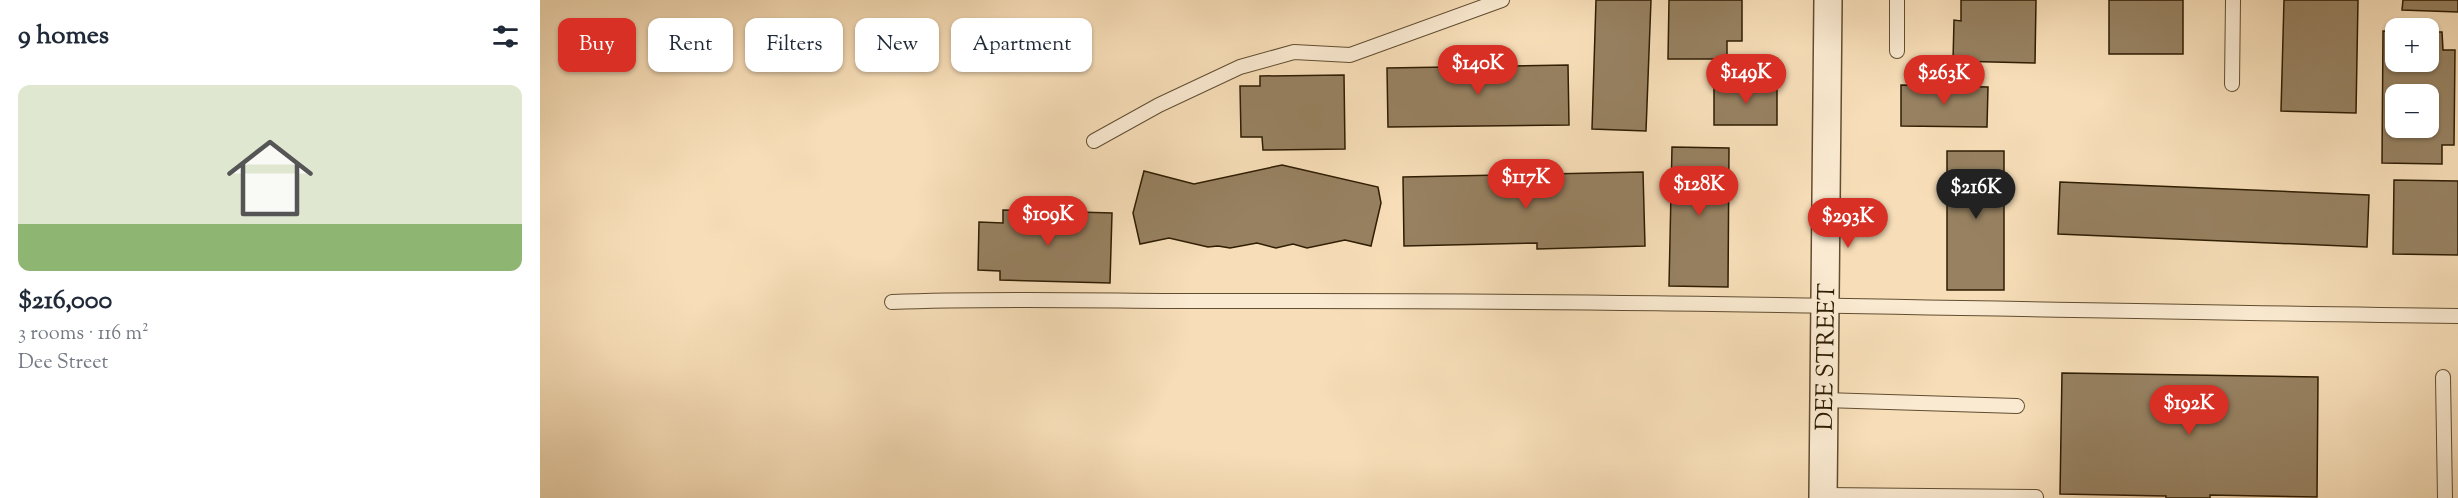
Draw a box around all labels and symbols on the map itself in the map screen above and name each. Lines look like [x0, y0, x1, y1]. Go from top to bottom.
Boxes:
pin: $140K [1436, 45, 1520, 96]
pin: $149K [1704, 54, 1788, 105]
pin: $263K [1902, 55, 1986, 106]
pin: $117K [1484, 159, 1568, 210]
pin: $128K [1657, 166, 1741, 217]
pin: $216K [1934, 169, 2018, 220]
pin: $109K [1006, 196, 1090, 247]
pin: $293K [1806, 198, 1890, 249]
street label: DEE STREET [1809, 283, 1845, 431]
pin: $192K [2147, 385, 2231, 436]

